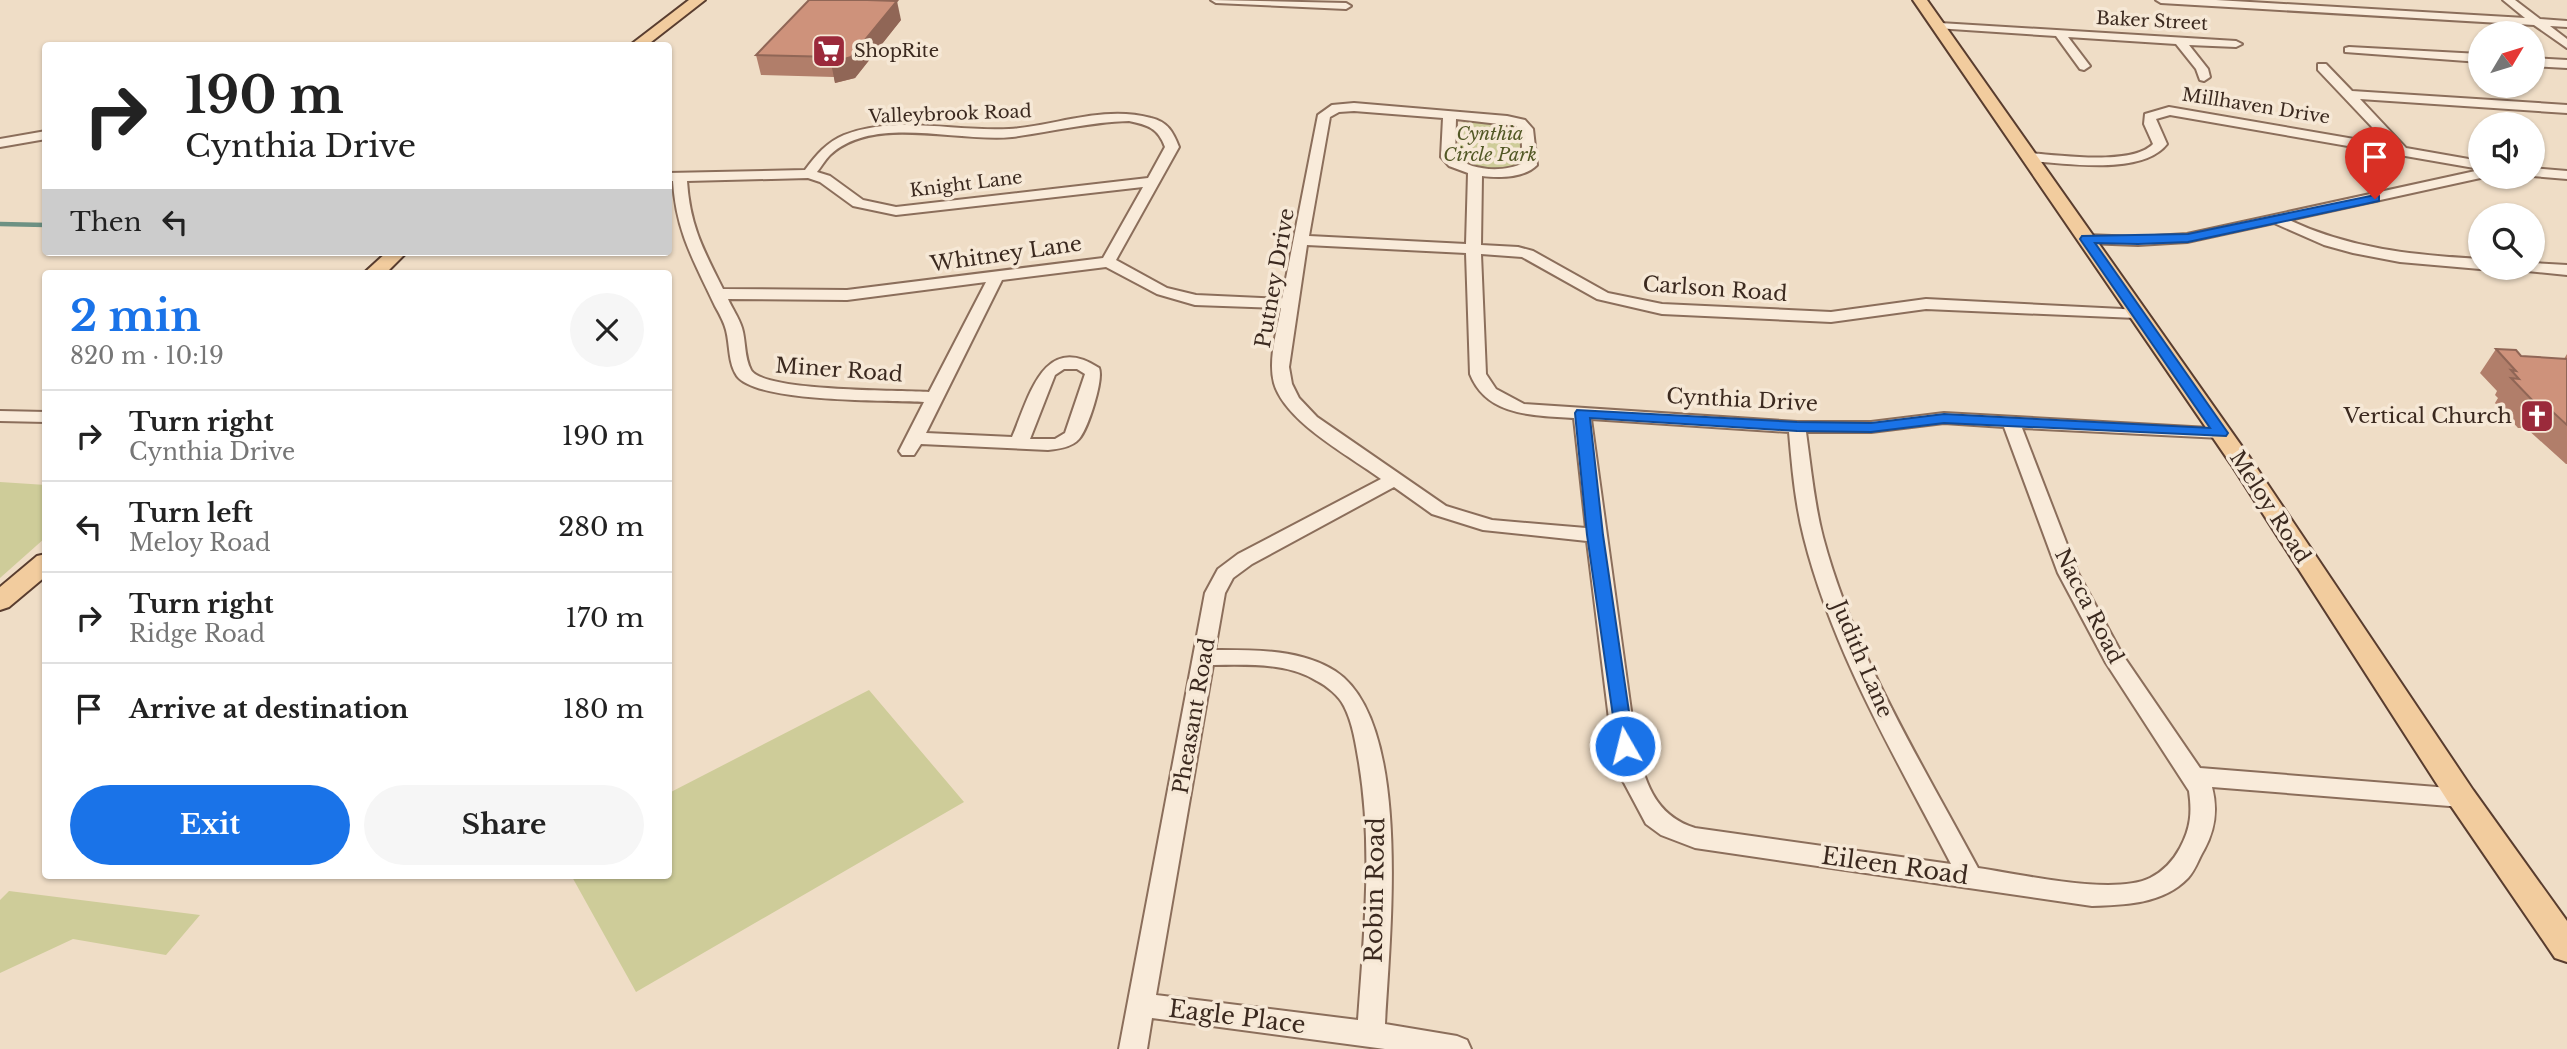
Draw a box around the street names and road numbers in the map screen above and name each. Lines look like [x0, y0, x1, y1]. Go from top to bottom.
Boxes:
street label: Baker Street [2096, 7, 2209, 35]
street label: Millhaven Drive [2181, 83, 2331, 129]
street label: Valleybrook Road [867, 100, 1032, 128]
street label: Knight Lane [908, 166, 1024, 202]
street label: Putney Drive [1250, 206, 1300, 350]
street label: Whitney Lane [927, 230, 1084, 278]
street label: Carlson Road [1642, 271, 1788, 307]
street label: Miner Road [774, 353, 904, 387]
street label: Cynthia Drive [1666, 383, 1818, 417]
street label: Meloy Road [2224, 446, 2316, 568]
street label: Nacca Road [2049, 544, 2129, 668]
street label: Judith Lane [1824, 594, 1898, 722]
street label: Pheasant Road [1167, 636, 1221, 796]
street label: Robin Road [1359, 817, 1390, 963]
street label: Eileen Road [1820, 841, 1970, 890]
street label: Eagle Place [1167, 994, 1307, 1039]

